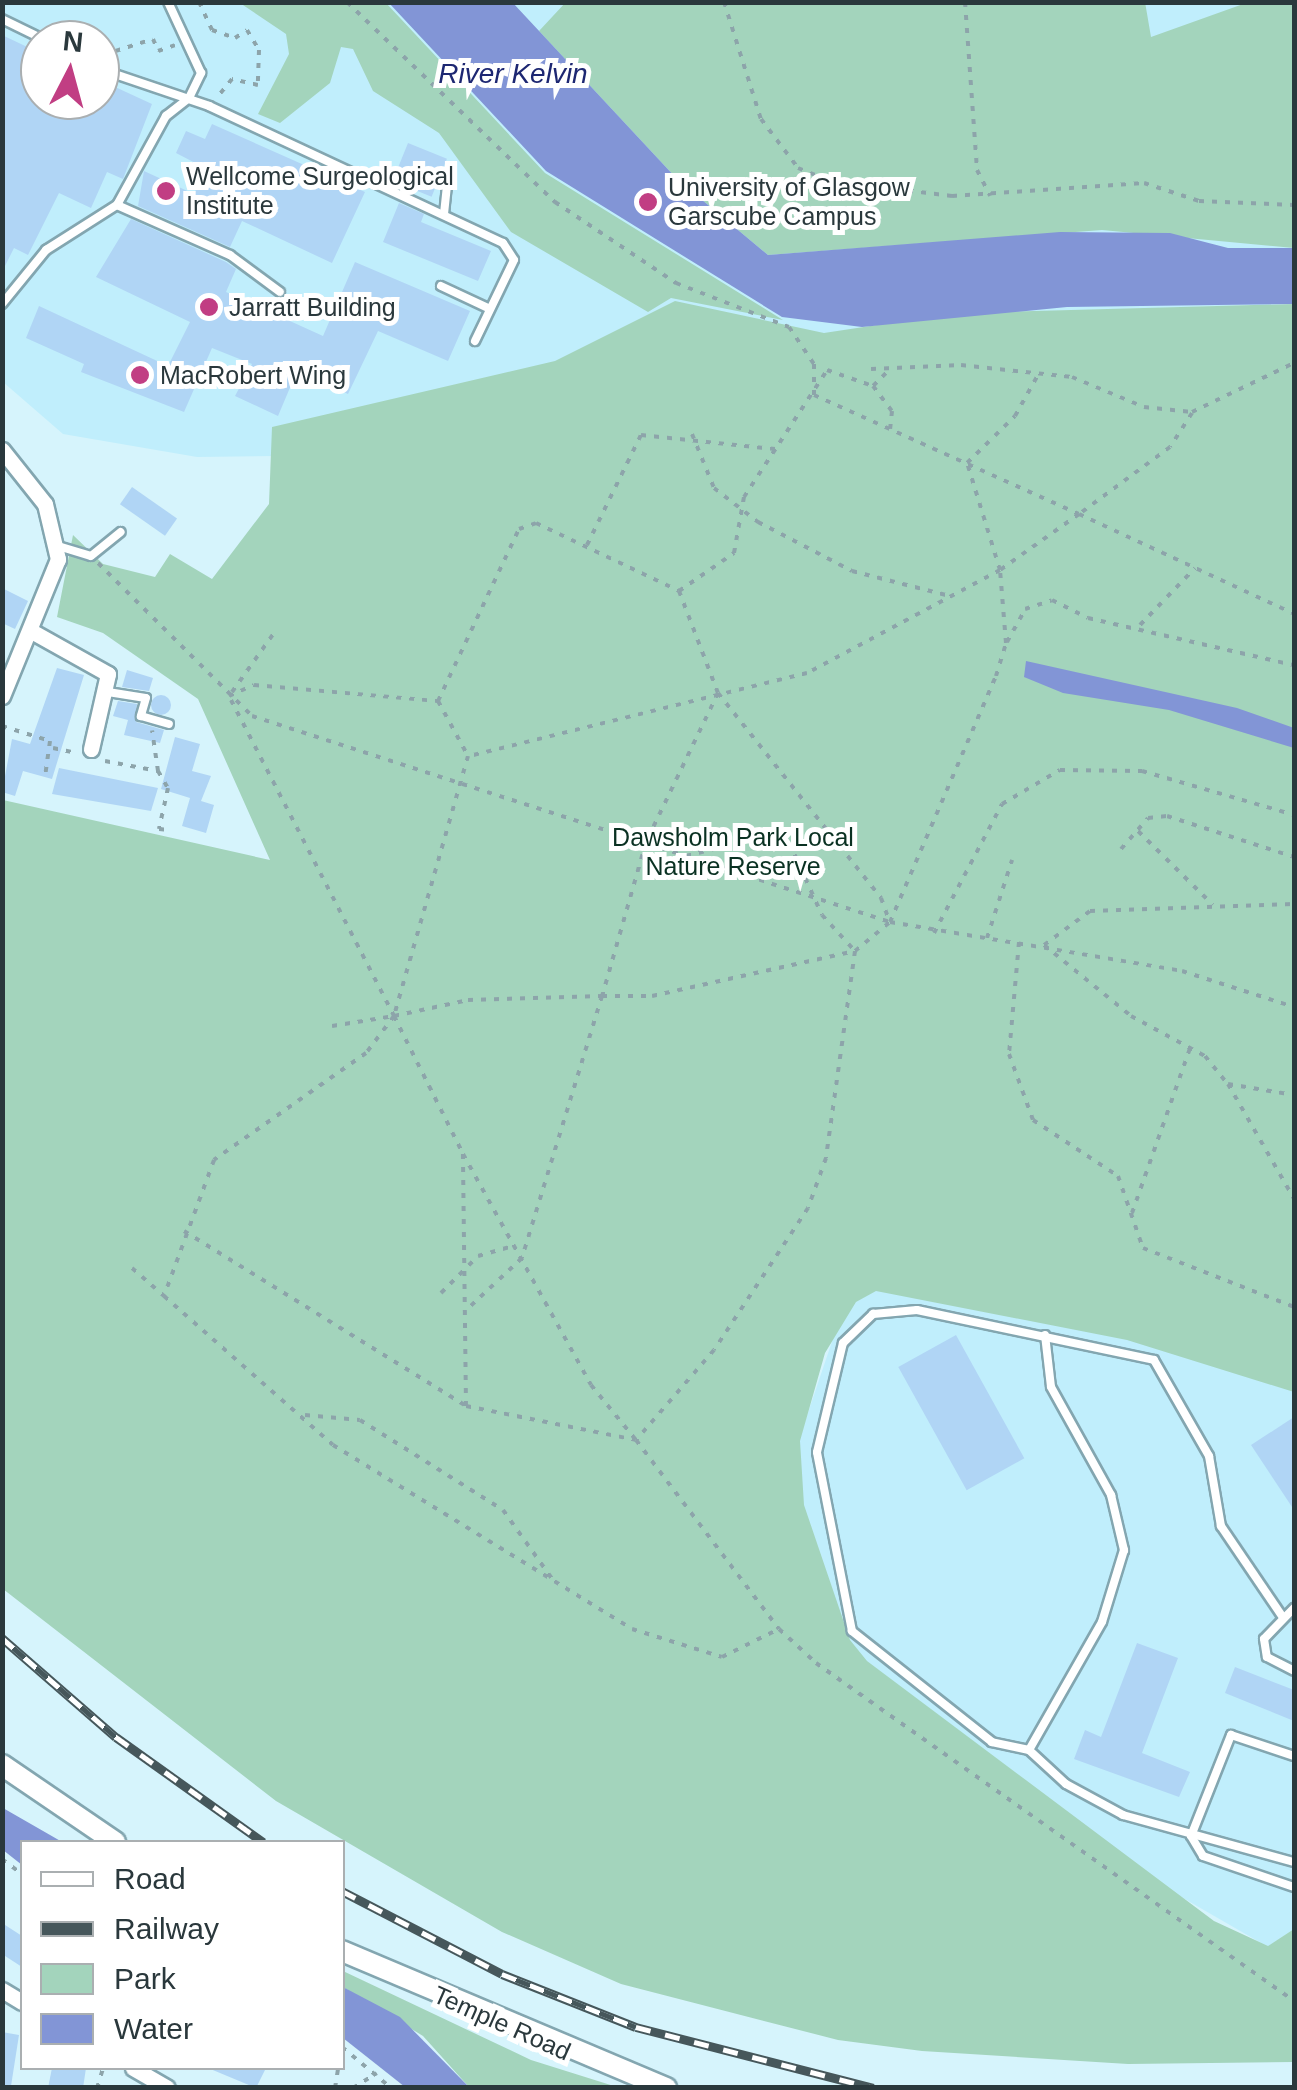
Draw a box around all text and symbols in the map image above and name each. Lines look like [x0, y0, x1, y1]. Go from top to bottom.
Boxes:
north arrow [20, 20, 120, 120]
text: N [61, 25, 85, 58]
water label: River Kelvin [438, 57, 588, 91]
place label: Wellcome Surgeological Institute [186, 162, 454, 221]
place label: University of Glasgow Garscube Campus [668, 173, 910, 232]
marker: Wellcome Surgeological Institute [155, 180, 177, 202]
marker: University of Glasgow Garscube Campus [637, 191, 659, 213]
place label: Jarratt Building [229, 292, 396, 322]
marker: Jarratt Building [198, 296, 220, 318]
place label: MacRobert Wing [160, 360, 346, 390]
marker: MacRobert Wing [129, 364, 151, 386]
park label: Dawsholm Park Local Nature Reserve [612, 823, 854, 882]
legend [20, 1840, 345, 2070]
text: Road [114, 1862, 186, 1895]
text: Railway [114, 1912, 219, 1945]
text: Park [114, 1962, 176, 1995]
street label: Temple Road [429, 1979, 575, 2067]
text: Water [114, 2012, 193, 2045]

